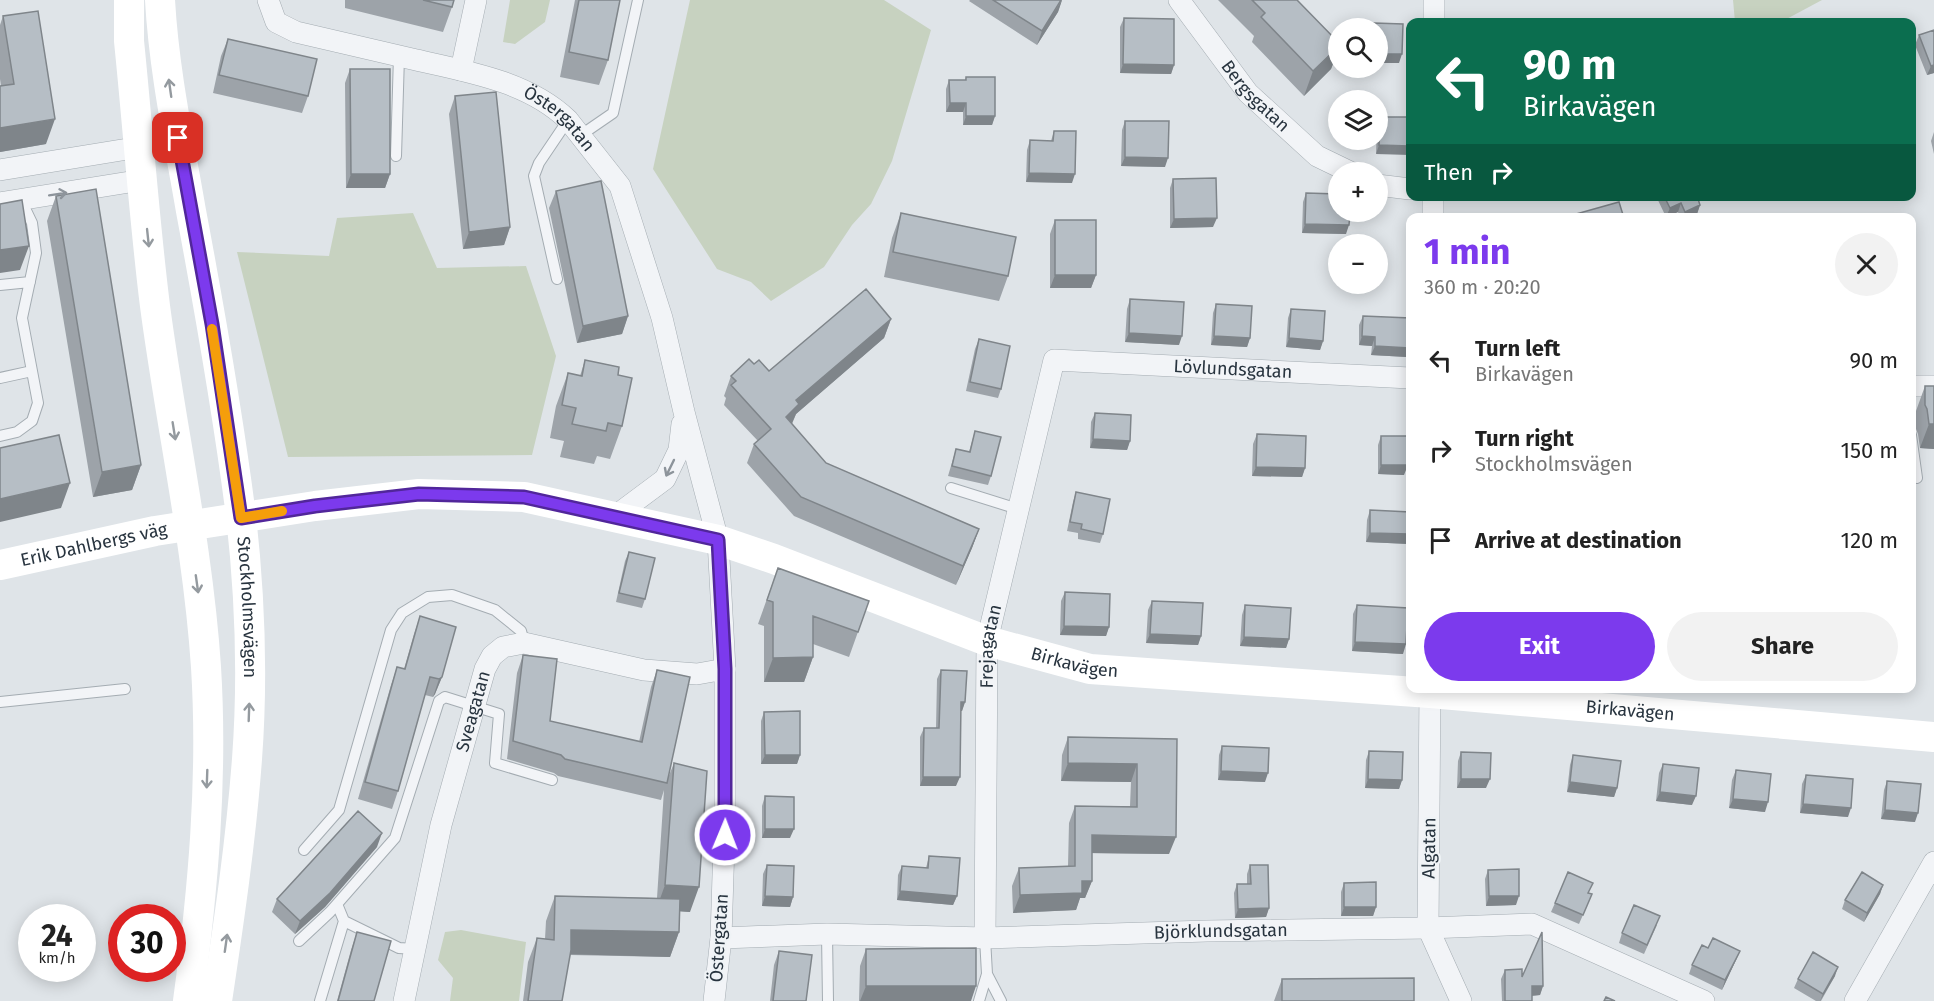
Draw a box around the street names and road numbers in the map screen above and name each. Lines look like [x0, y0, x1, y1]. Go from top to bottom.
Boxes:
street label: Bergsgatan [1216, 56, 1294, 137]
street label: Östergatan [520, 81, 600, 156]
street label: Lövlundsgatan [1173, 355, 1293, 383]
street label: Erik Dahlbergs väg [18, 518, 169, 571]
street label: Stockholmsvägen [232, 535, 261, 678]
street label: Frejagatan [976, 602, 1006, 688]
street label: Birkavägen [1028, 642, 1119, 682]
street label: Sveagatan [451, 668, 495, 754]
street label: Birkavägen [1585, 696, 1676, 725]
street label: Algatan [1417, 817, 1441, 879]
street label: Östergatan [705, 893, 733, 983]
street label: Björklundsgatan [1154, 919, 1288, 944]

